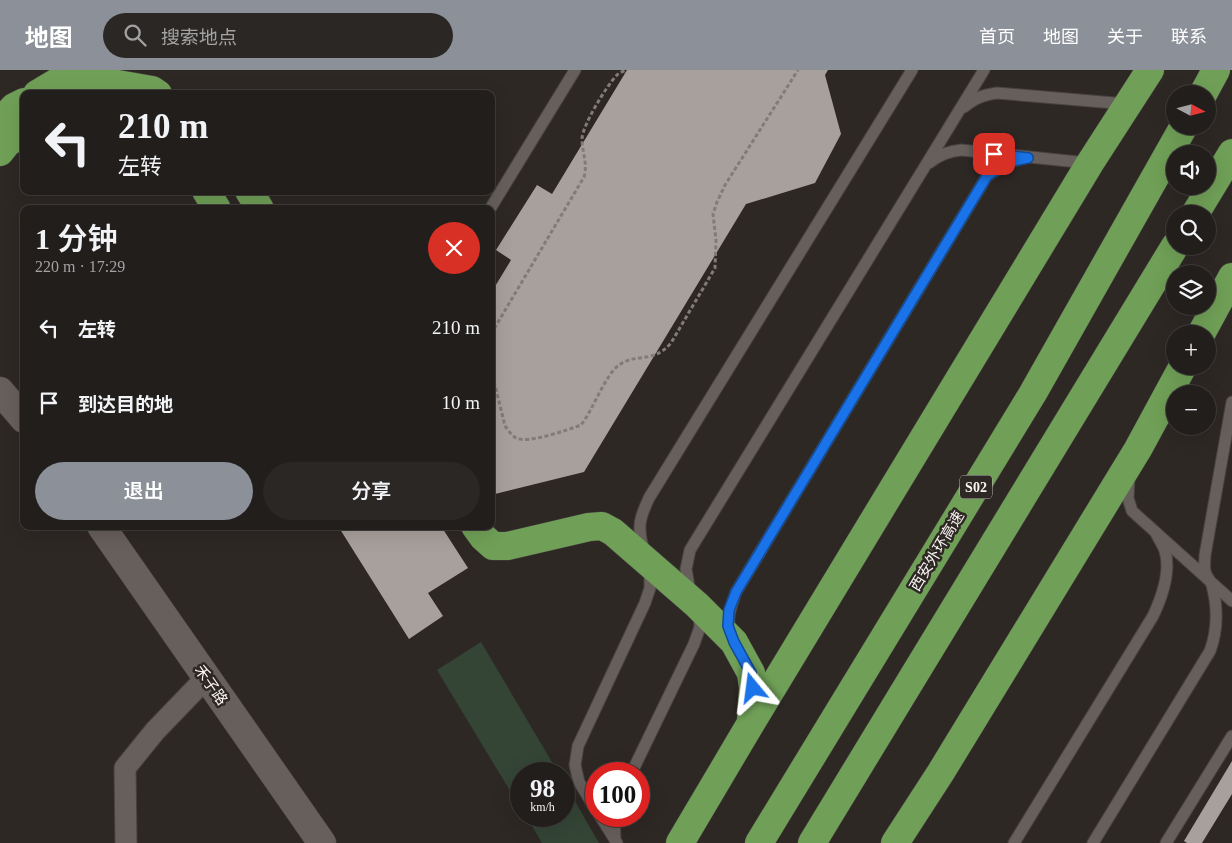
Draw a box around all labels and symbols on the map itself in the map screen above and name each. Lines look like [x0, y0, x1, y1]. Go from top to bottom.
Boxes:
north arrow [1166, 85, 1216, 135]
pin [973, 133, 1015, 175]
road number: S02 [960, 476, 992, 498]
street label: 西安外环高速 [907, 508, 967, 594]
position arrow [726, 661, 778, 713]
street label: 禾子路 [192, 662, 230, 708]
speed limit sign: 100 [585, 762, 650, 827]

